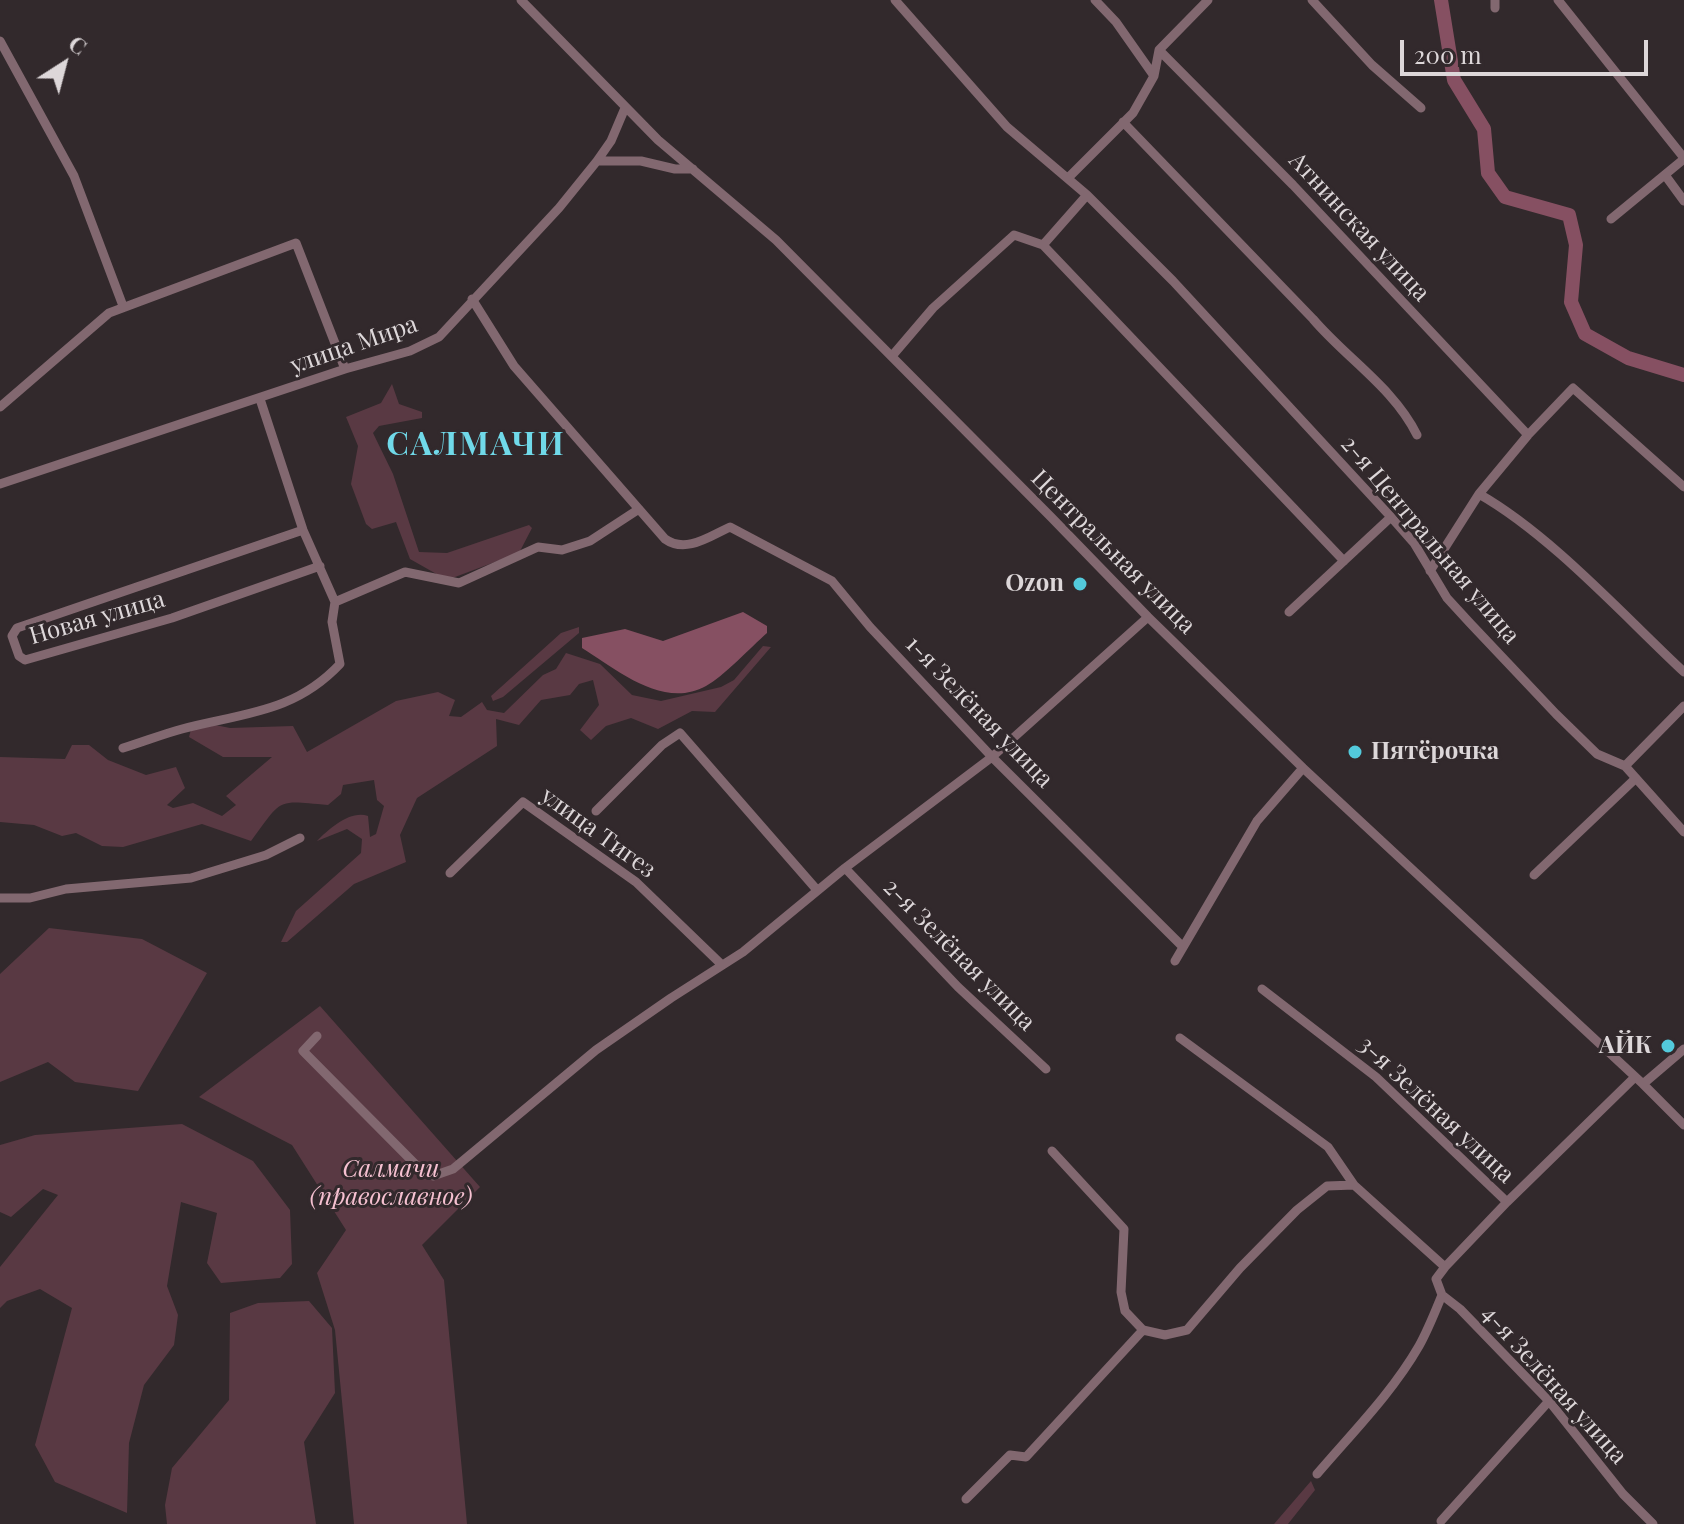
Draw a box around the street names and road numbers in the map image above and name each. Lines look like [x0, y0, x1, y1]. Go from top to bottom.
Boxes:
street label: Атнинская улица [1283, 147, 1435, 307]
street label: улица Мира [287, 310, 421, 380]
street label: 2-я Центральная улица [1335, 430, 1525, 650]
street label: Центральная улица [1025, 464, 1201, 640]
street label: Новая улица [26, 585, 168, 651]
street label: 1-я Зелёная улица [899, 630, 1059, 794]
street label: улица Тигез [535, 782, 661, 884]
street label: 2-я Зелёная улица [877, 873, 1041, 1037]
street label: 3-я Зелёная улица [1352, 1030, 1520, 1190]
street label: 4-я Зелёная улица [1475, 1300, 1633, 1470]

